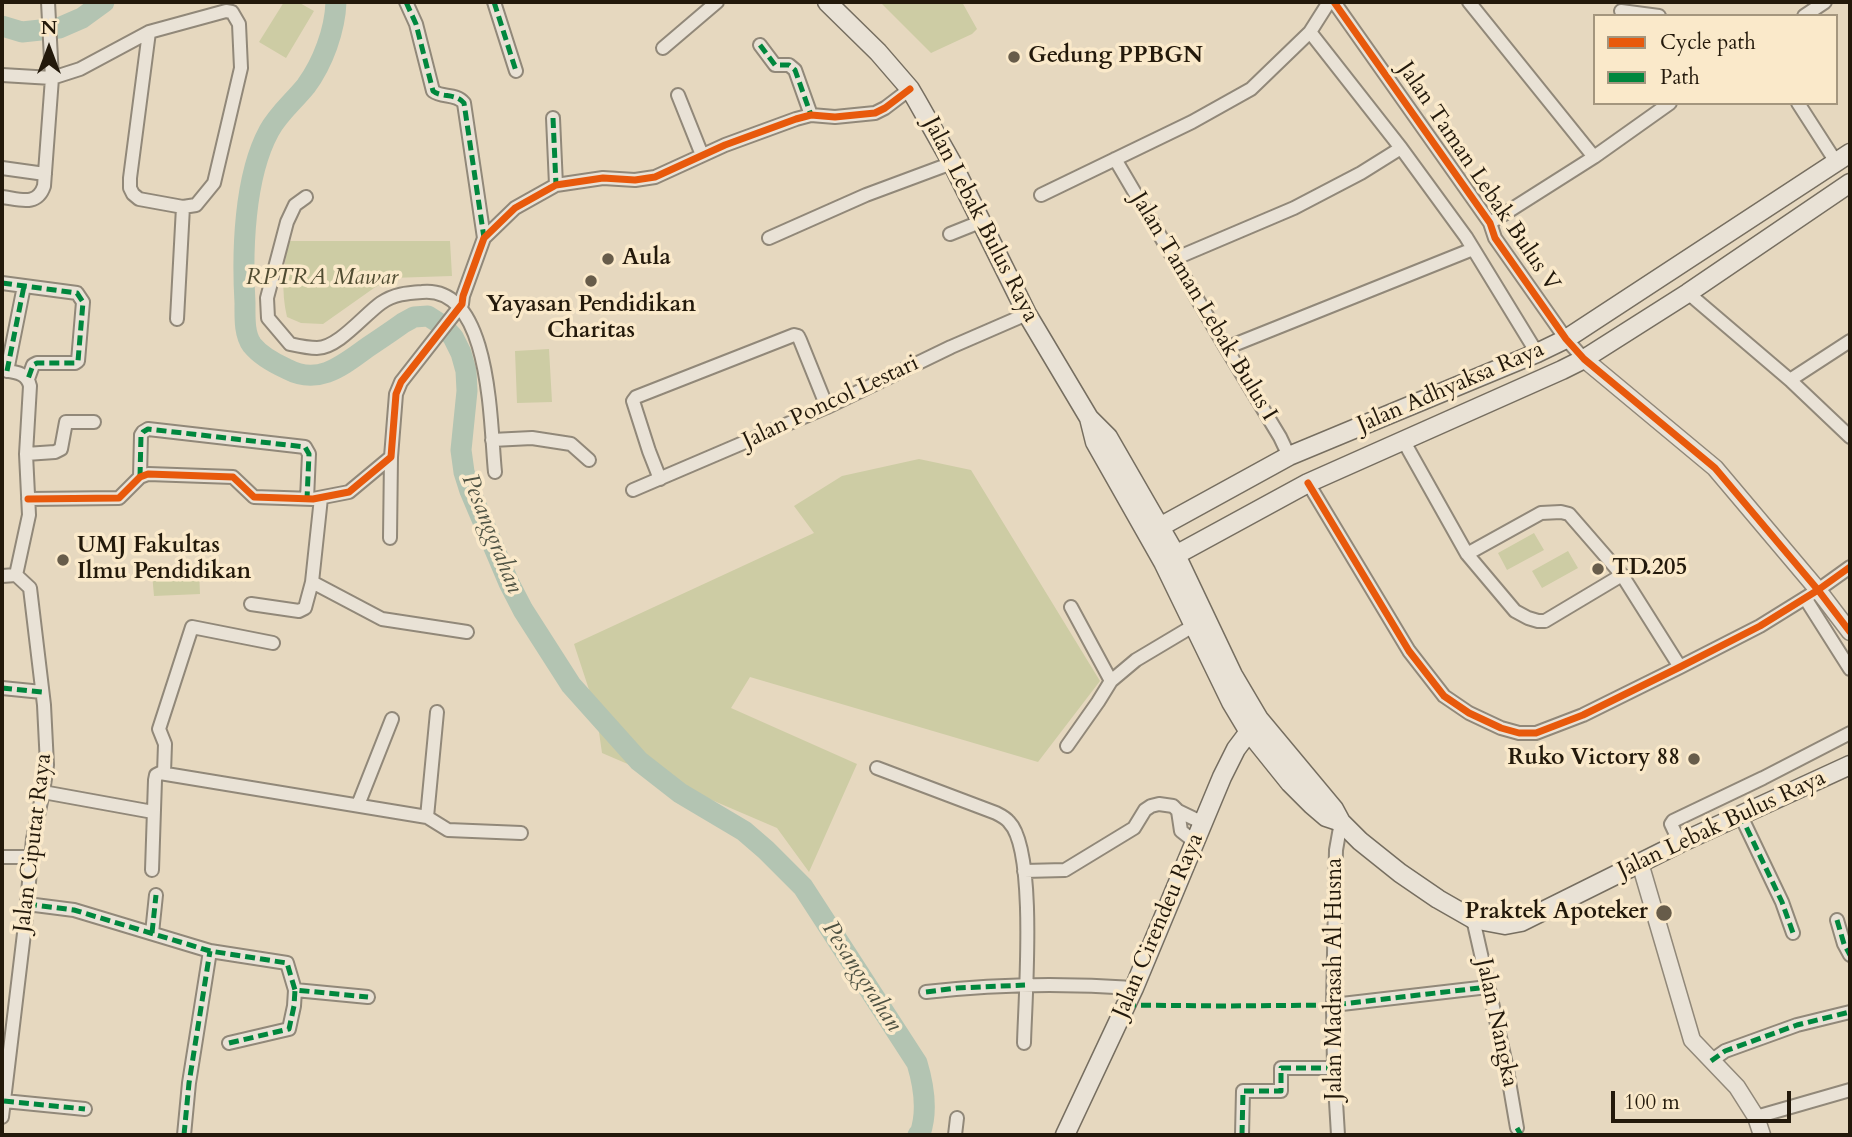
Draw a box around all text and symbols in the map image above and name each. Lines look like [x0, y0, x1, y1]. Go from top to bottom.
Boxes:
north arrow [14, 14, 84, 84]
legend [1593, 14, 1838, 105]
text: N [41, 15, 57, 41]
text: Cycle path [1660, 28, 1756, 57]
place label: Gedung PPBGN [1028, 43, 1203, 71]
marker: Gedung PPBGN [1006, 49, 1022, 65]
street label: Jalan Taman Lebak Bulus V [1391, 57, 1565, 297]
text: Path [1660, 63, 1700, 92]
street label: Jalan Lebak Bulus Raya [916, 113, 1044, 327]
street label: Jalan Taman Lebak Bulus I [1124, 188, 1282, 426]
place label: Aula [622, 245, 671, 273]
marker: Aula [600, 251, 616, 267]
park label: RPTRA Mawar [246, 265, 398, 293]
marker: Yayasan Pendidikan Charitas [583, 273, 599, 289]
place label: Yayasan Pendidikan Charitas [486, 292, 696, 346]
street label: Jalan Adhyaksa Raya [1353, 336, 1549, 440]
street label: Jalan Poncol Lestari [739, 350, 923, 456]
water label: Pesanggrahan [454, 470, 528, 598]
place label: UMJ Fakultas Ilmu Pendidikan [77, 533, 251, 587]
marker: UMJ Fakultas Ilmu Pendidikan [55, 552, 71, 568]
place label: TD.205 [1612, 555, 1687, 583]
marker: TD.205 [1590, 561, 1606, 577]
place label: Ruko Victory 88 [1507, 745, 1680, 773]
marker: Ruko Victory 88 [1686, 751, 1702, 767]
street label: Jalan Ciputat Raya [9, 752, 59, 934]
street label: Jalan Lebak Bulus Raya [1614, 765, 1830, 885]
street label: Jalan Cirendeu Raya [1108, 829, 1210, 1023]
street label: Jalan Madrasah Al Husna [1322, 858, 1350, 1100]
place label: Praktek Apoteker [1465, 899, 1648, 927]
marker: Praktek Apoteker [1654, 903, 1674, 923]
water label: Pesanggrahan [815, 917, 907, 1037]
street label: Jalan Nangka [1469, 956, 1523, 1090]
scale bar [1614, 1078, 1794, 1122]
text: 100 m [1624, 1088, 1680, 1117]

